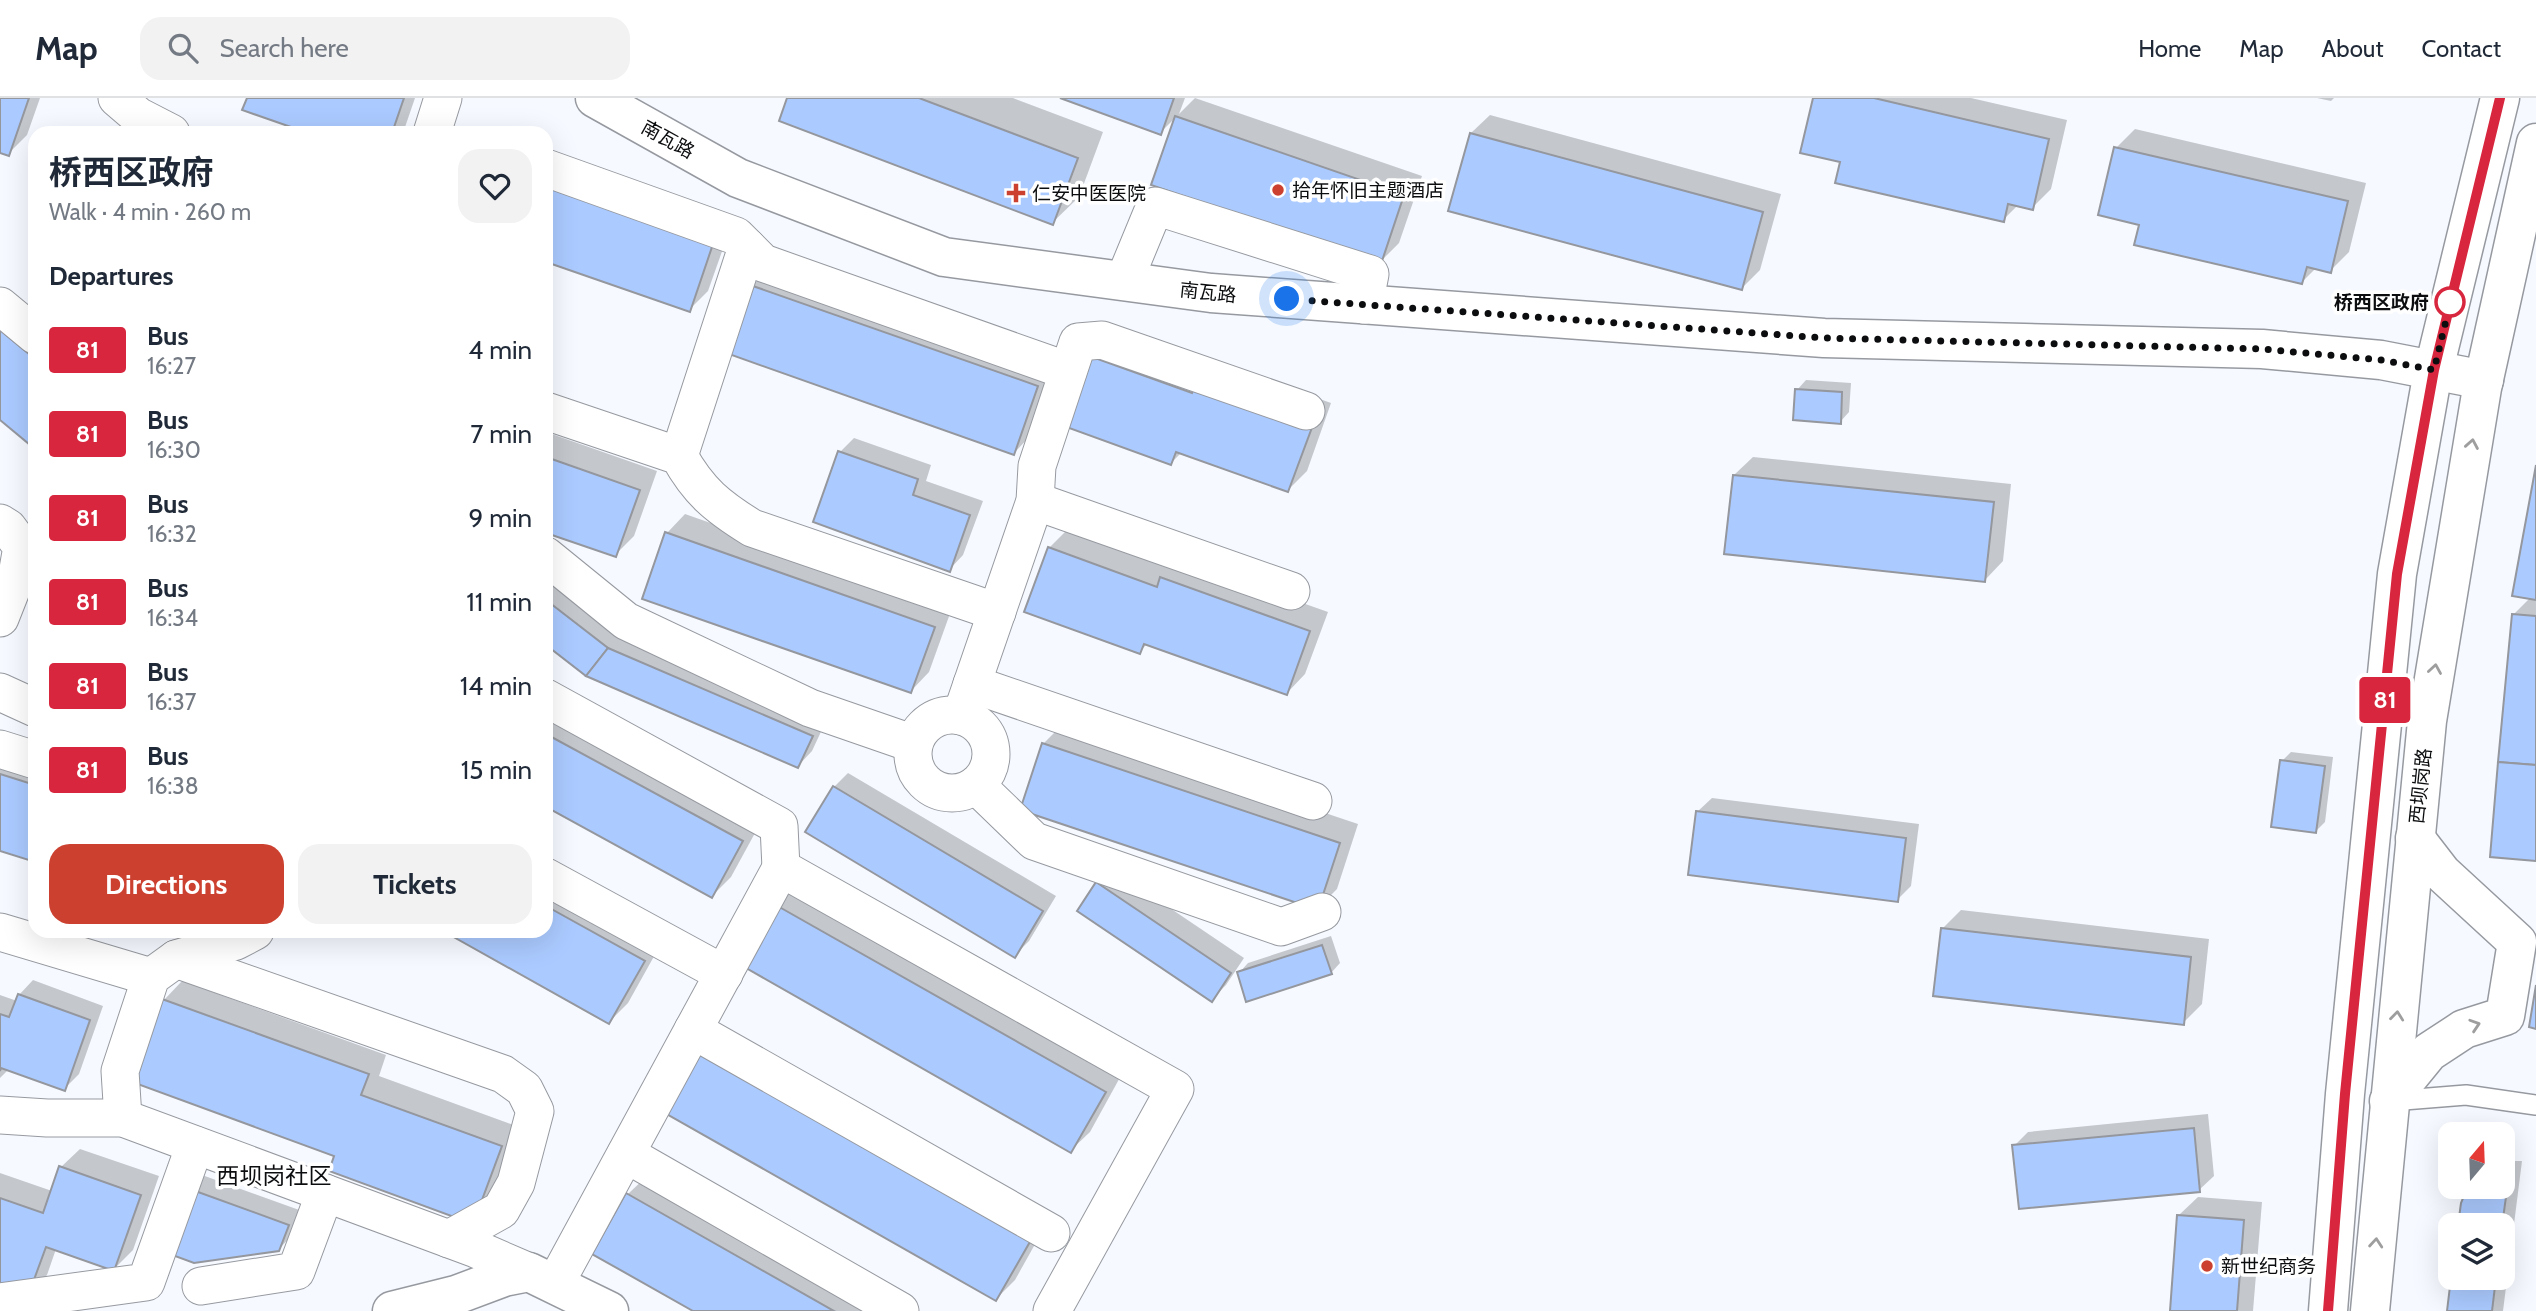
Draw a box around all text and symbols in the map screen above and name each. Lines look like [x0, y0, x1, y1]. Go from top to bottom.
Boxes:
search box [140, 17, 630, 80]
text: Map [35, 28, 98, 68]
icon: search [164, 29, 202, 67]
text: Search here [220, 32, 349, 64]
text: Home [2138, 34, 2201, 63]
text: Map [2239, 34, 2284, 63]
text: About [2322, 34, 2384, 63]
text: Contact [2422, 34, 2501, 63]
street label: 南瓦路 [637, 116, 698, 163]
button: heart [458, 149, 532, 223]
text: 桥西区政府 [49, 152, 214, 192]
place label: 拾年怀旧主题酒店 [1292, 179, 1444, 202]
place label: 仁安中医医院 [1032, 182, 1146, 205]
marker: 拾年怀旧主题酒店 [1270, 182, 1286, 198]
marker: 仁安中医医院 [1006, 183, 1026, 203]
text: Walk · 4 min · 260 m [49, 198, 251, 226]
text: Departures [49, 260, 173, 292]
street label: 南瓦路 [1178, 278, 1238, 307]
your location [1269, 281, 1304, 316]
marker: 桥西区政府 [2435, 287, 2465, 317]
place label: 桥西区政府 [2334, 291, 2429, 314]
text: Bus [147, 320, 188, 352]
text: 4 min [468, 334, 532, 366]
text: 81 [76, 335, 99, 364]
text: 16:27 [147, 352, 196, 380]
text: Bus [147, 404, 188, 436]
text: 7 min [470, 418, 532, 450]
text: 81 [76, 419, 99, 448]
text: 16:30 [147, 436, 201, 464]
one-way arrow [2464, 438, 2479, 450]
text: Bus [147, 488, 188, 520]
text: 9 min [469, 502, 532, 534]
text: 81 [76, 503, 99, 532]
text: 16:32 [147, 520, 197, 548]
text: Bus [147, 572, 188, 604]
text: 11 min [466, 586, 532, 618]
text: 81 [76, 587, 99, 616]
text: 16:34 [147, 604, 198, 632]
text: Bus [147, 656, 188, 688]
one-way arrow [2427, 663, 2442, 674]
text: 14 min [460, 670, 532, 702]
text: 81 [76, 671, 99, 700]
line badge: 81 [2354, 677, 2416, 723]
text: 81 [2373, 685, 2397, 714]
text: 16:37 [147, 688, 196, 716]
text: Bus [147, 740, 188, 772]
street label: 西坝岗路 [2405, 747, 2436, 825]
text: 15 min [461, 754, 532, 786]
text: 81 [76, 755, 99, 784]
text: 16:38 [147, 772, 199, 800]
button: Directions [49, 844, 284, 924]
button: Tickets [298, 844, 532, 924]
one-way arrow [2389, 1011, 2404, 1022]
one-way arrow [2469, 1019, 2481, 1034]
north arrow [2438, 1122, 2515, 1199]
map controls [2438, 1122, 2515, 1290]
district label: 西坝岗社区 [217, 1162, 332, 1190]
button: layers [2438, 1213, 2515, 1290]
one-way arrow [2368, 1237, 2383, 1248]
place label: 新世纪商务 [2221, 1255, 2316, 1278]
marker: 新世纪商务 [2199, 1258, 2215, 1274]

